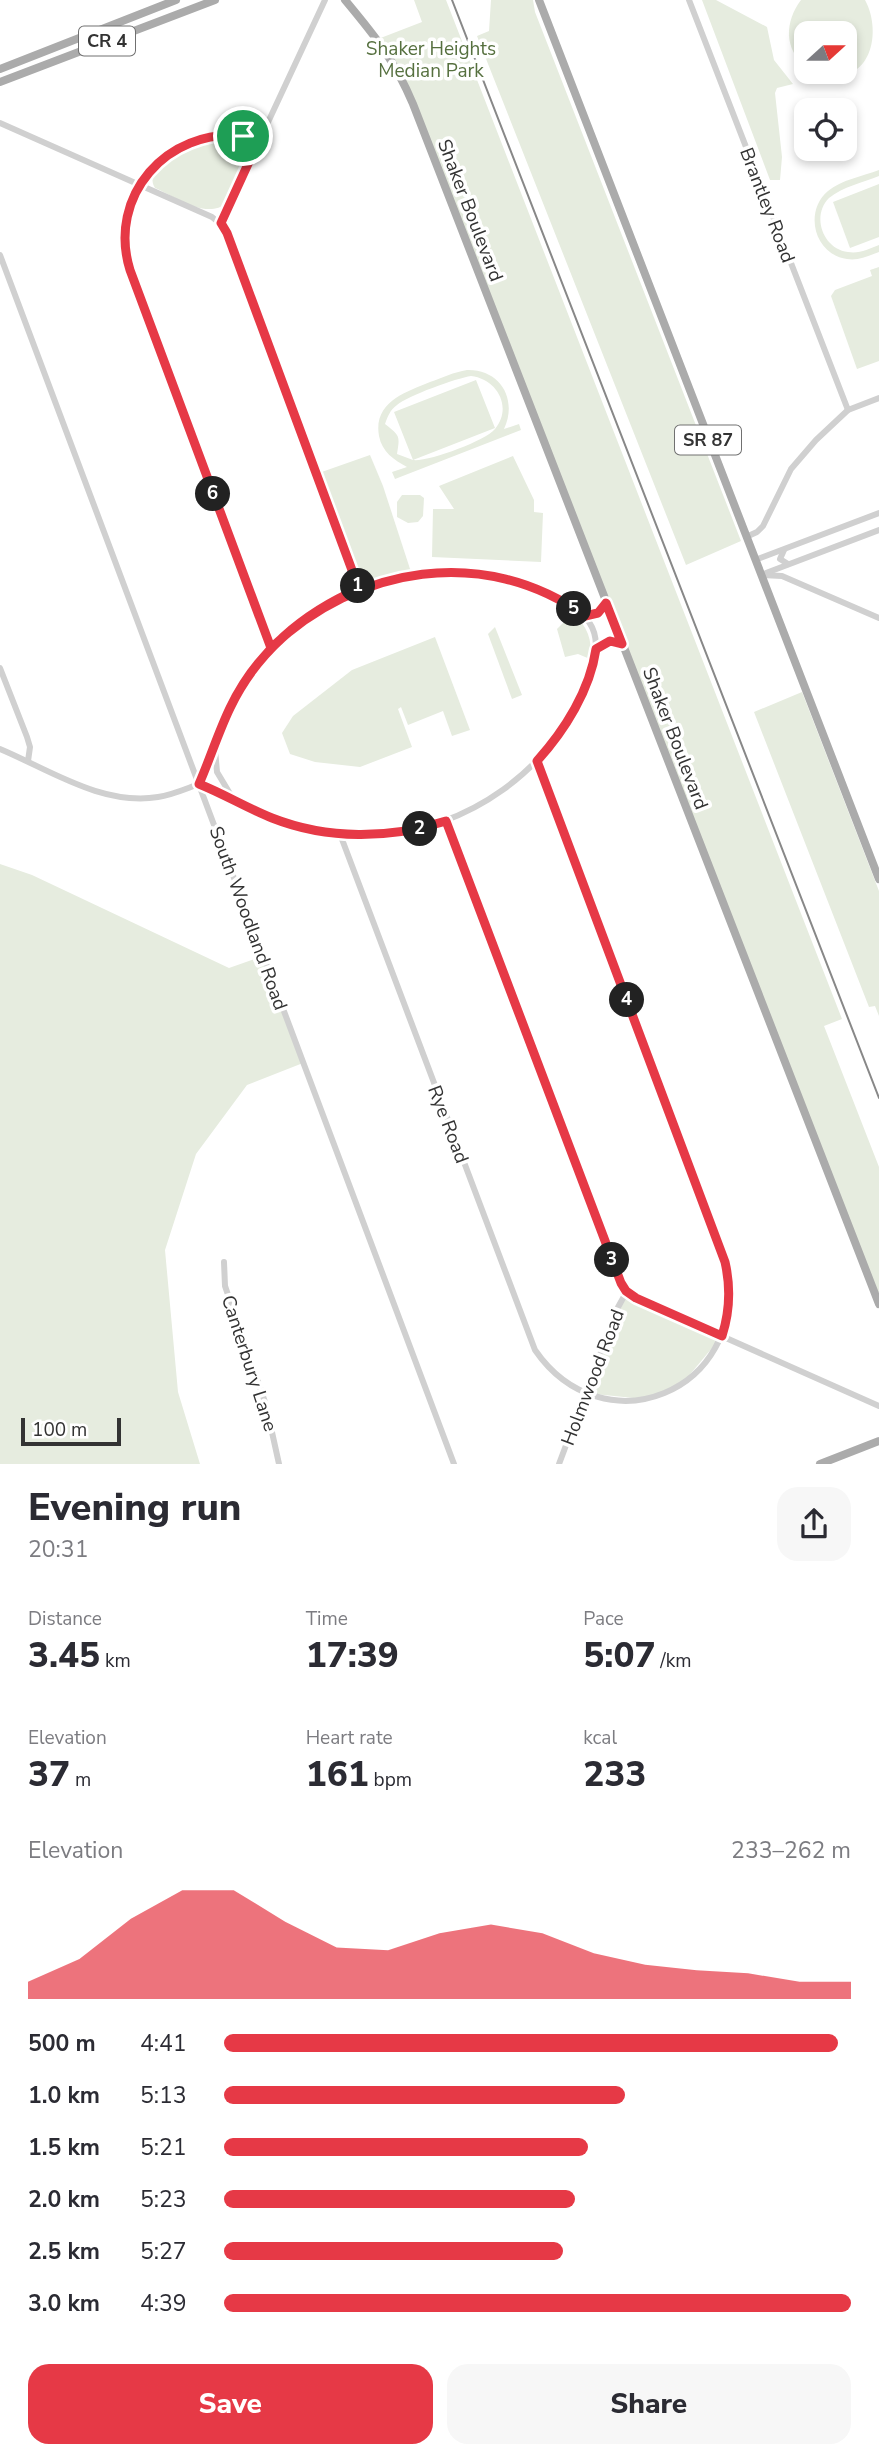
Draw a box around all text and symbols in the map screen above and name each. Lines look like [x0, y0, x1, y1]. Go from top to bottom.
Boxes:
north arrow [794, 21, 858, 84]
map controls [794, 21, 857, 161]
road number: CR 4 [79, 26, 135, 56]
park label: Shaker Heights Median Park [366, 36, 496, 84]
button: locate [794, 98, 857, 161]
pin [213, 106, 273, 166]
icon: arrive [224, 117, 262, 155]
street label: Shaker Boulevard [431, 135, 509, 285]
street label: Brantley Road [733, 144, 801, 267]
road number: SR 87 [675, 426, 741, 454]
pin: 6 [196, 476, 230, 512]
text: 6 [207, 480, 218, 506]
pin: 1 [340, 568, 376, 604]
text: 1 [352, 572, 363, 598]
pin: 5 [556, 592, 592, 626]
text: 5 [568, 595, 579, 621]
street label: Shaker Boulevard [636, 663, 714, 813]
pin: 2 [402, 812, 438, 846]
text: 2 [414, 815, 425, 841]
street label: South Woodland Road [203, 823, 293, 1014]
pin: 4 [610, 982, 644, 1018]
text: 4 [621, 986, 632, 1012]
street label: Rye Road [421, 1082, 475, 1167]
pin: 3 [594, 1242, 630, 1278]
text: 3 [606, 1246, 617, 1272]
street label: Canterbury Lane [215, 1292, 283, 1435]
street label: Holmwood Road [555, 1306, 631, 1449]
scale bar [21, 1415, 121, 1447]
text: 100 m [32, 1417, 87, 1443]
text: Evening run [28, 1482, 241, 1533]
button: share [777, 1487, 851, 1561]
text: 20:31 [28, 1534, 88, 1565]
text: Distance [28, 1606, 102, 1632]
text: Time [306, 1606, 348, 1632]
text: Pace [583, 1606, 624, 1632]
text: 3.45 [28, 1632, 100, 1679]
text: 17:39 [306, 1632, 399, 1679]
text: 5:07 [583, 1632, 655, 1679]
text: km [100, 1648, 131, 1674]
text: /km [655, 1648, 691, 1674]
text: Elevation [28, 1725, 107, 1751]
text: Heart rate [306, 1725, 393, 1751]
text: kcal [583, 1725, 617, 1751]
text: 37 [28, 1751, 70, 1798]
text: 161 [306, 1751, 369, 1798]
text: 233 [583, 1751, 646, 1798]
text: m [70, 1767, 91, 1793]
text: bpm [369, 1767, 412, 1793]
text: Elevation [28, 1835, 123, 1866]
text: 233–262 m [731, 1835, 851, 1866]
text: 500 m [28, 2028, 96, 2059]
text: 4:41 [140, 2028, 187, 2059]
text: 1.0 km [28, 2080, 100, 2111]
text: 5:13 [140, 2080, 187, 2111]
text: 1.5 km [28, 2132, 100, 2163]
text: 5:21 [140, 2132, 187, 2163]
text: 2.0 km [28, 2184, 100, 2215]
text: 5:23 [140, 2184, 187, 2215]
text: 2.5 km [28, 2236, 100, 2267]
text: 5:27 [140, 2236, 187, 2267]
text: 3.0 km [28, 2288, 100, 2319]
text: 4:39 [140, 2288, 187, 2319]
button: Save [28, 2364, 433, 2444]
button: Share [447, 2364, 851, 2444]

